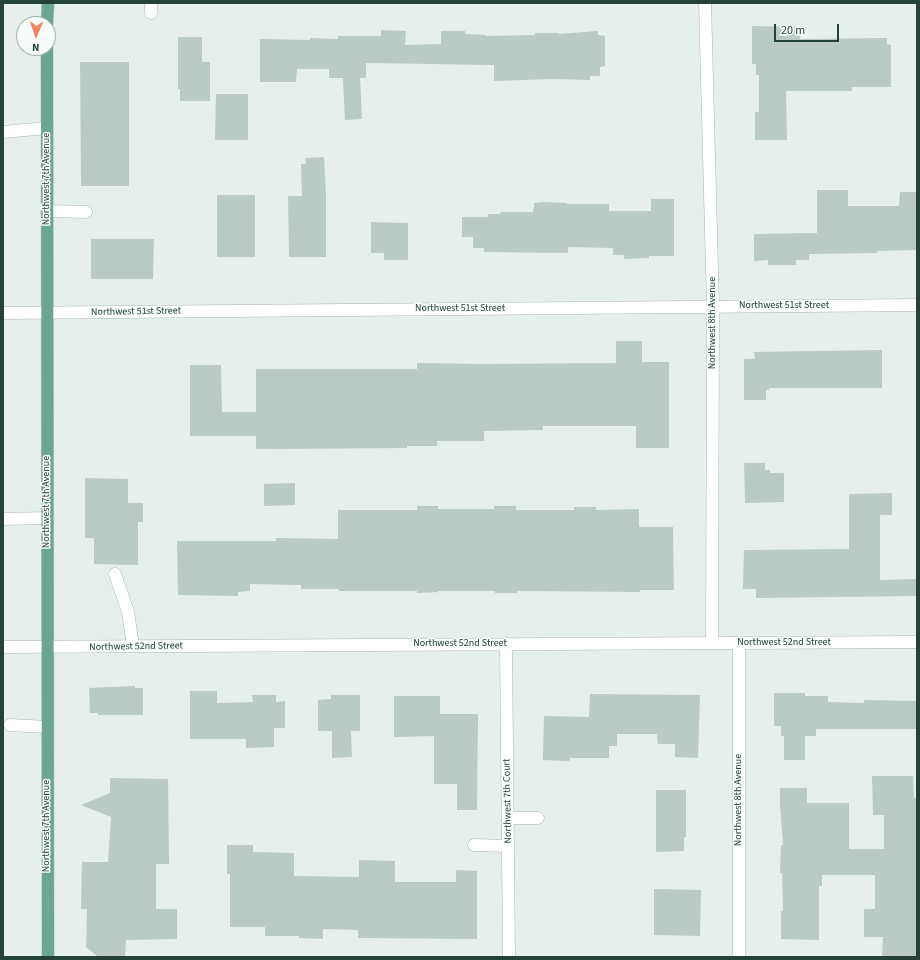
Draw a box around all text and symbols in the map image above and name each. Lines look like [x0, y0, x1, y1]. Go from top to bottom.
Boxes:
north arrow [16, 16, 56, 56]
scale bar [776, 16, 841, 42]
text: 20 m [781, 22, 805, 39]
text: N [32, 40, 40, 55]
street label: Northwest 7th Avenue [41, 133, 53, 225]
street label: Northwest 8th Avenue [707, 277, 719, 369]
street label: Northwest 51st Street [739, 300, 829, 312]
street label: Northwest 51st Street [415, 303, 505, 315]
street label: Northwest 51st Street [91, 305, 181, 319]
street label: Northwest 7th Avenue [41, 456, 53, 548]
street label: Northwest 52nd Street [737, 637, 831, 649]
street label: Northwest 52nd Street [413, 638, 507, 650]
street label: Northwest 52nd Street [89, 640, 183, 654]
street label: Northwest 8th Avenue [733, 754, 745, 846]
street label: Northwest 7th Court [501, 758, 515, 844]
street label: Northwest 7th Avenue [41, 780, 53, 872]

